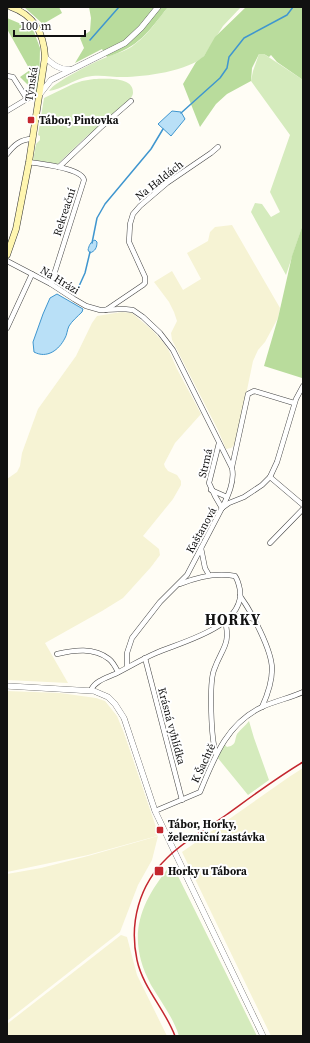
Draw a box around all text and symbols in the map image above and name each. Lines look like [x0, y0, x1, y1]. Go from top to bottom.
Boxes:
scale bar [14, 12, 85, 38]
text: 100 m [20, 18, 52, 34]
street label: Týnská [21, 65, 42, 102]
place label: Tábor, Pintovka [39, 113, 119, 128]
marker: Tábor, Pintovka [26, 115, 36, 125]
street label: Na Haldách [132, 157, 187, 204]
street label: Rekreační [50, 186, 79, 238]
street label: Na Hrázi [37, 263, 82, 298]
street label: Strmá [195, 447, 216, 479]
street label: Kaštanová [183, 504, 220, 556]
district label: HORKY [205, 609, 261, 630]
street label: Krásná vyhlídka [154, 686, 189, 767]
street label: K Šachtě [188, 741, 219, 785]
place label: Tábor, Horky, železniční zastávka [168, 817, 265, 845]
marker: Tábor, Horky, železniční zastávka [155, 825, 165, 835]
place label: Horky u Tábora [168, 864, 247, 879]
marker: Horky u Tábora [153, 865, 165, 877]

